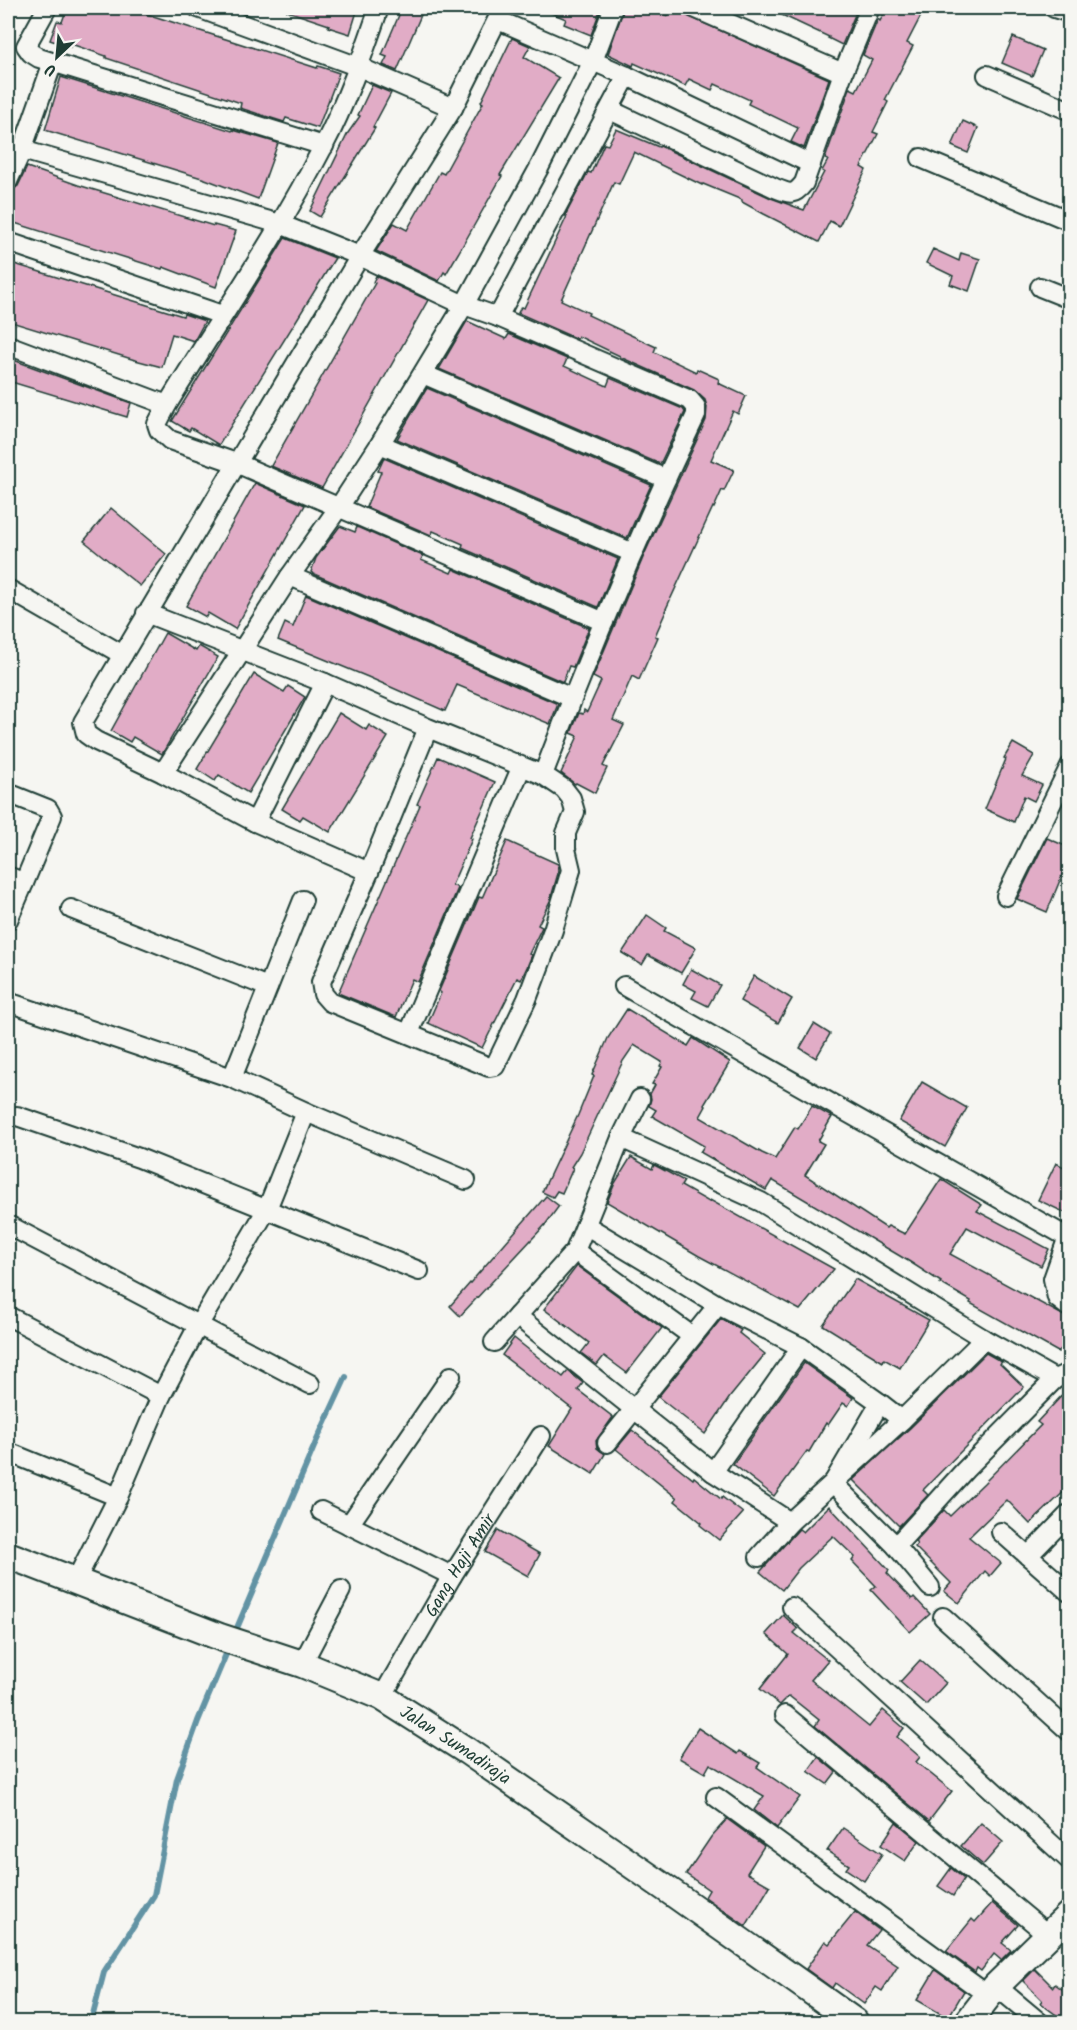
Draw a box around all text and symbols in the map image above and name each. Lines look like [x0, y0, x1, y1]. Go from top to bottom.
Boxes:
north arrow [27, 27, 87, 87]
text: U [41, 56, 61, 82]
street label: Gang Haji Amir [418, 1508, 505, 1623]
street label: Jalan Sumadiraja [393, 1699, 517, 1793]

